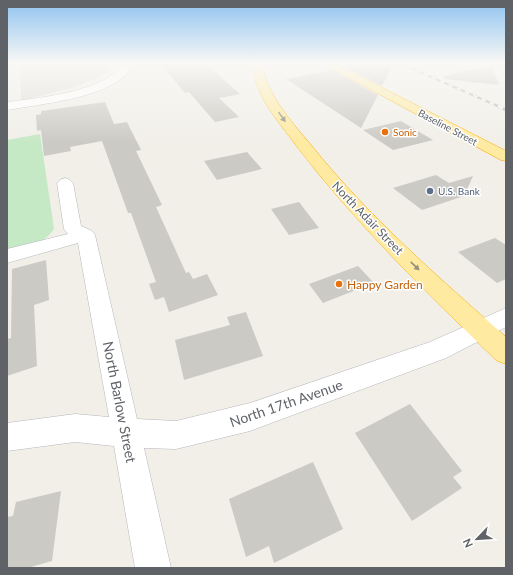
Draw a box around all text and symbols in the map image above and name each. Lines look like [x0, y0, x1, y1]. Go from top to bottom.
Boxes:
street label: Baseline Street [416, 106, 480, 148]
one-way arrow [278, 112, 286, 123]
place label: Sonic [393, 126, 417, 138]
marker: Sonic [380, 127, 390, 137]
street label: North Adair Street [329, 178, 407, 258]
place label: U.S. Bank [438, 185, 481, 197]
marker: U.S. Bank [425, 186, 435, 196]
one-way arrow [410, 261, 420, 271]
place label: Happy Garden [347, 277, 423, 292]
marker: Happy Garden [334, 279, 344, 289]
street label: North Barlow Street [100, 340, 140, 464]
street label: North 17th Avenue [227, 376, 345, 430]
north arrow [457, 519, 497, 559]
text: N [460, 537, 475, 550]

